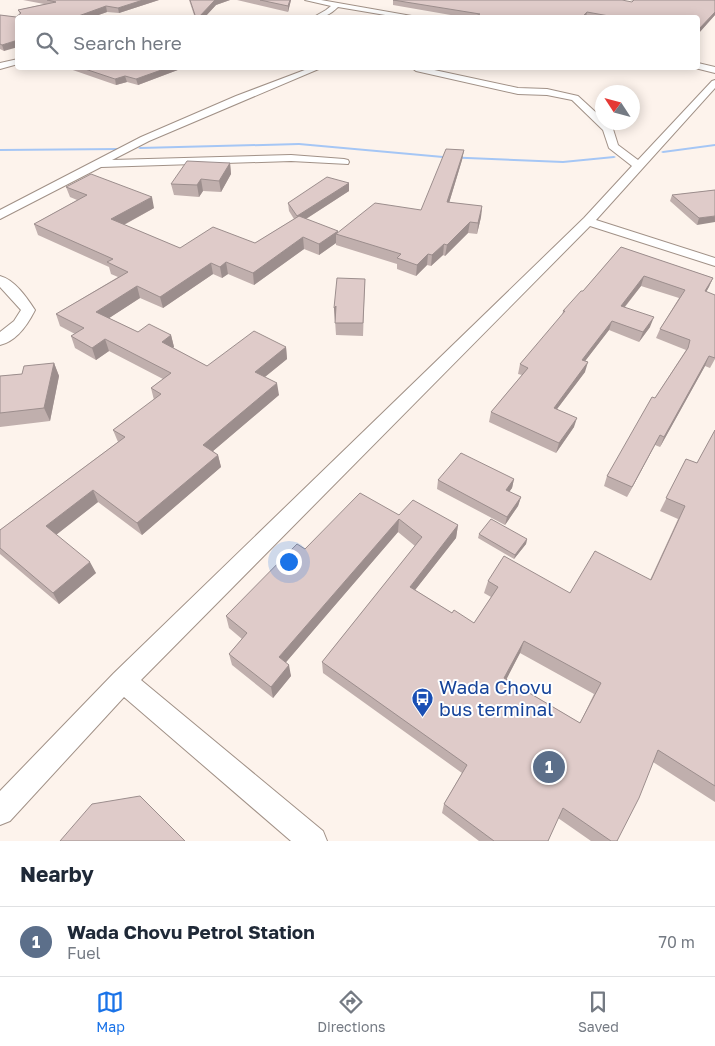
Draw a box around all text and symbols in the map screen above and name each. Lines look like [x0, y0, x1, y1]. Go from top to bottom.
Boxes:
search box [15, 15, 700, 70]
icon: search [33, 29, 61, 57]
text: Search here [73, 31, 182, 54]
north arrow [595, 85, 640, 130]
your location [276, 549, 302, 575]
place label: Wada Chovu bus terminal [439, 675, 553, 720]
bus stop icon: Wada Chovu bus terminal [411, 686, 435, 717]
pin: 1 [533, 748, 565, 786]
text: Nearby [20, 861, 94, 887]
text: Wada Chovu Petrol Station [67, 920, 315, 943]
text: 1 [32, 932, 40, 952]
text: 70 m [658, 932, 695, 952]
text: Fuel [67, 943, 101, 963]
tab: Map [96, 988, 125, 1035]
tab: Directions [317, 988, 386, 1035]
tab: Saved [578, 988, 619, 1035]

